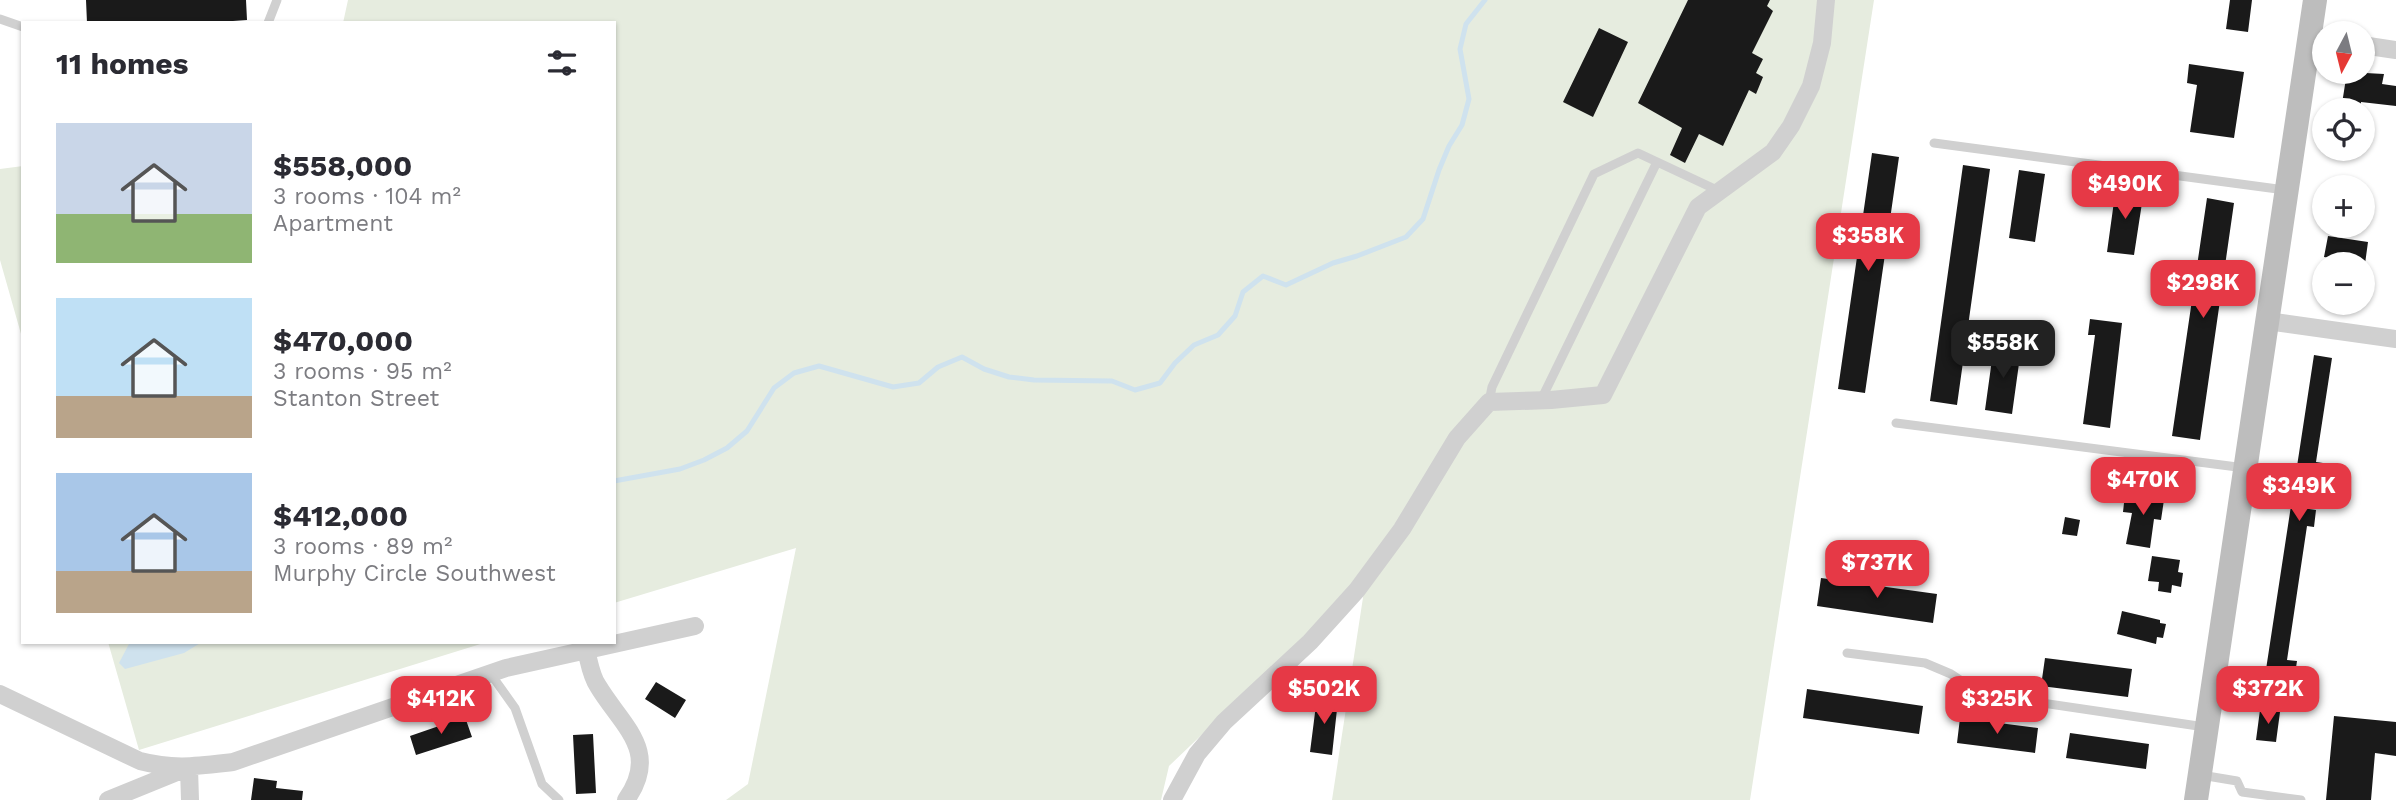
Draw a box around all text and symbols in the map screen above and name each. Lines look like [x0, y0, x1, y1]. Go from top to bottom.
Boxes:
north arrow [2312, 21, 2375, 84]
map controls [2312, 21, 2375, 315]
icon: filters [543, 44, 581, 82]
text: 11 homes [56, 46, 189, 81]
button: locate [2312, 98, 2375, 161]
text: $558,000 [273, 148, 412, 183]
icon: home [112, 151, 196, 235]
pin: $490K [2076, 162, 2174, 221]
text: $490K [2088, 170, 2162, 197]
button: + [2312, 175, 2375, 238]
text: 3 rooms · 104 m² [273, 183, 461, 210]
text: Apartment [273, 210, 393, 237]
pin: $358K [1819, 214, 1917, 273]
text: $358K [1832, 222, 1904, 249]
button: − [2312, 252, 2375, 315]
pin: $298K [2154, 260, 2252, 320]
text: $298K [2167, 269, 2239, 296]
pin: $558K [1954, 320, 2052, 380]
text: $470,000 [273, 323, 413, 358]
icon: home [112, 326, 196, 410]
text: $558K [1967, 329, 2039, 356]
text: 3 rooms · 95 m² [273, 358, 452, 385]
text: Stanton Street [273, 385, 439, 412]
pin: $470K [2094, 458, 2192, 517]
pin: $349K [2250, 463, 2348, 523]
text: $470K [2107, 466, 2179, 493]
text: $349K [2262, 472, 2336, 499]
text: $412,000 [273, 498, 408, 533]
icon: home [112, 501, 196, 585]
text: 3 rooms · 89 m² [273, 533, 452, 560]
pin: $737K [1828, 540, 1926, 600]
text: $737K [1841, 549, 1913, 576]
text: Murphy Circle Southwest [273, 560, 556, 587]
pin: $502K [1275, 666, 1373, 726]
pin: $372K [2219, 666, 2317, 726]
text: $502K [1288, 675, 1360, 702]
text: $372K [2232, 675, 2304, 702]
pin: $412K [392, 676, 490, 736]
pin: $325K [1948, 676, 2046, 736]
text: $412K [407, 685, 475, 712]
text: $325K [1961, 685, 2033, 712]

